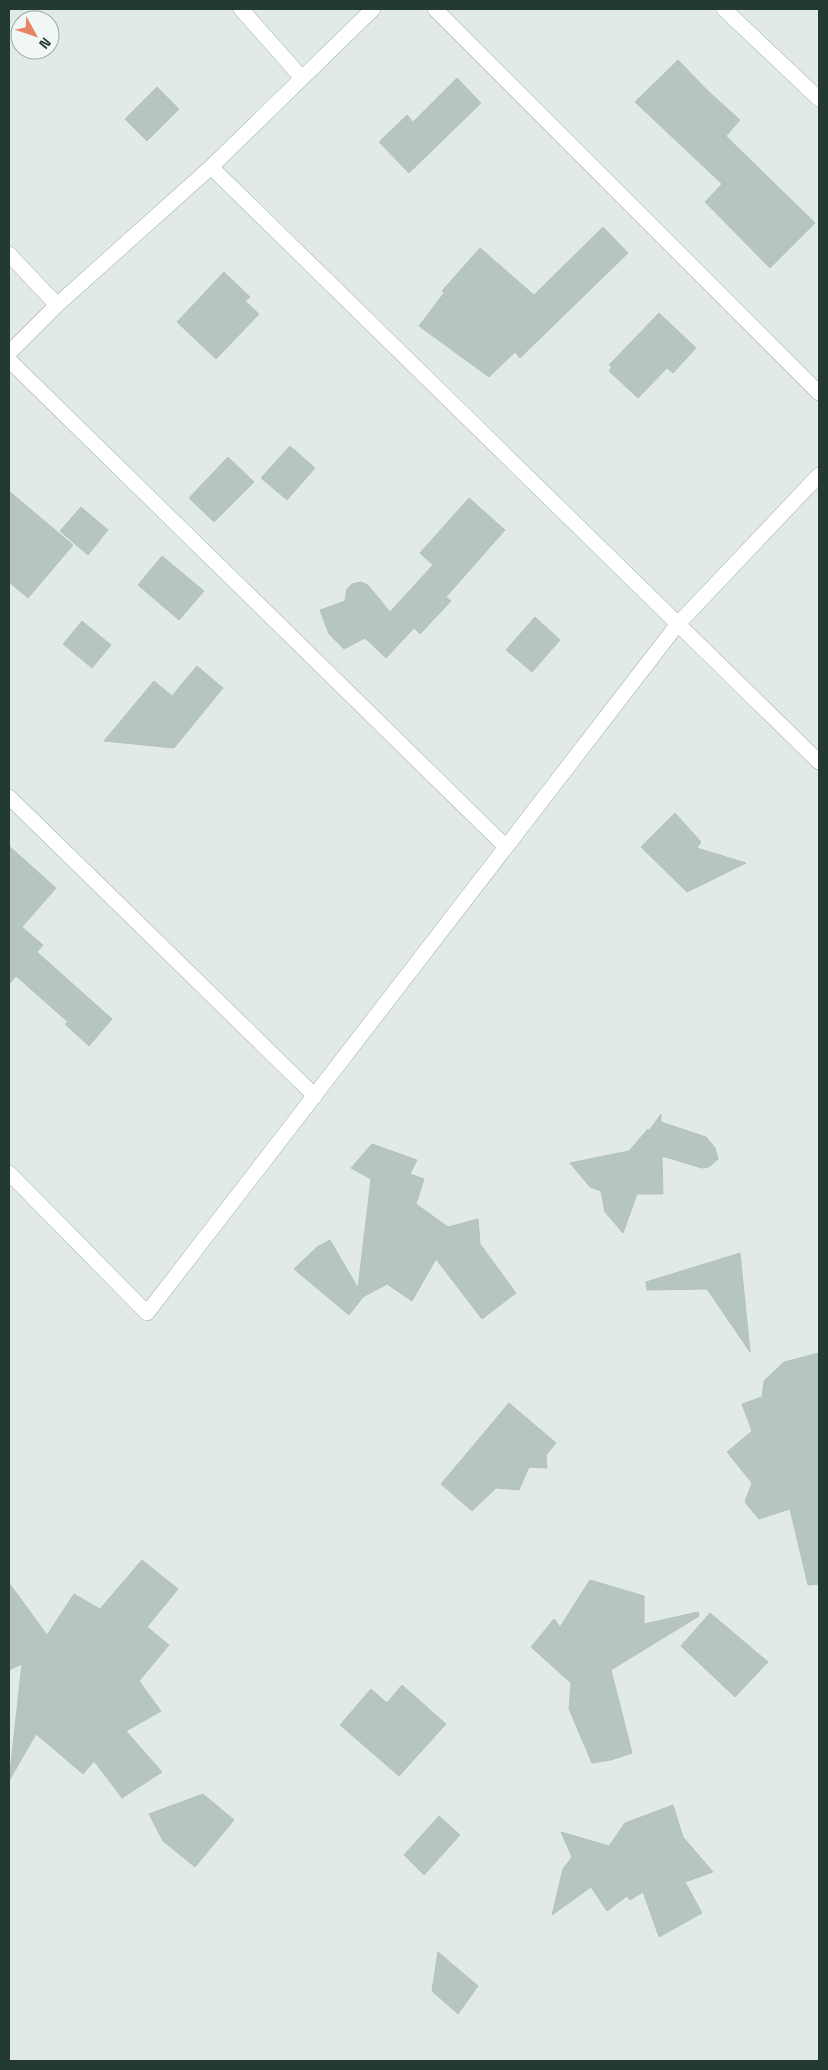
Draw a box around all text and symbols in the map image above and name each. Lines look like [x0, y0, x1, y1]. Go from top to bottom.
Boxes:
north arrow [10, 10, 60, 60]
text: N [35, 34, 55, 53]

